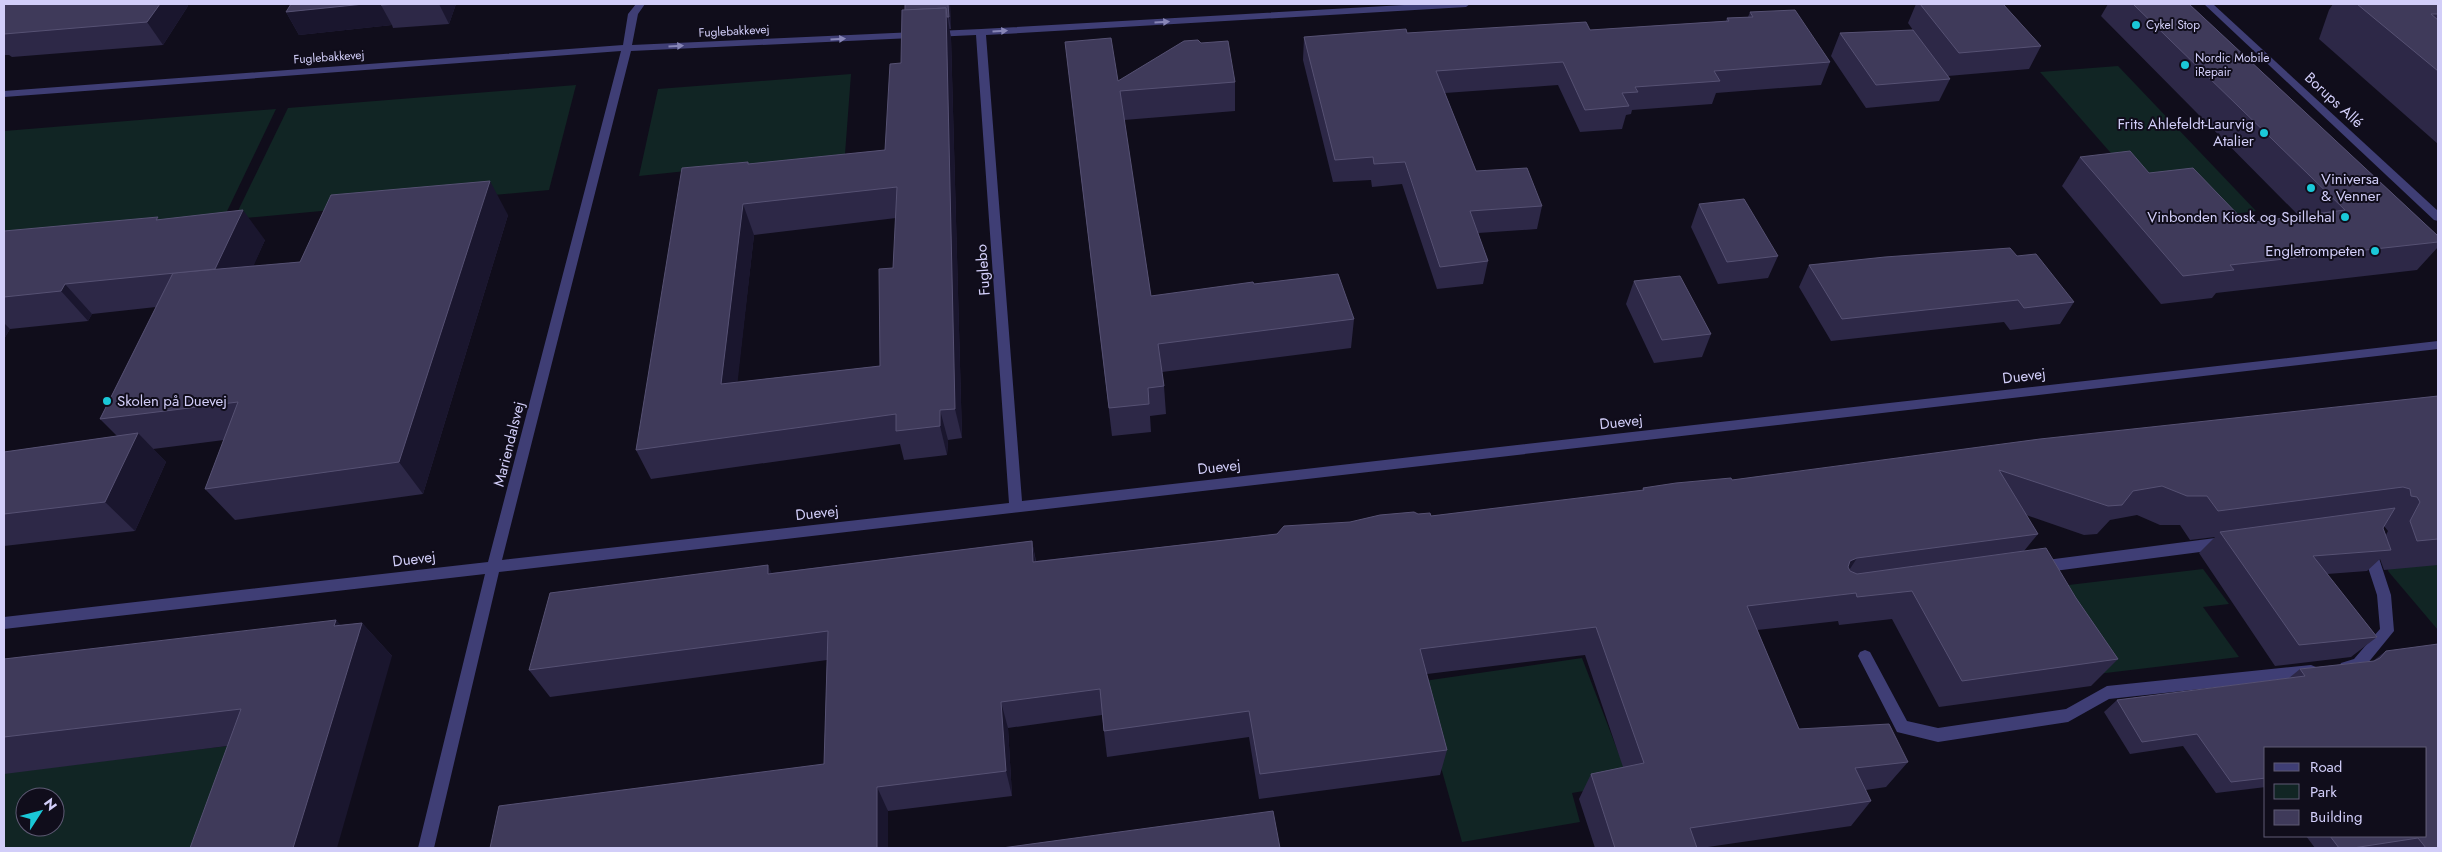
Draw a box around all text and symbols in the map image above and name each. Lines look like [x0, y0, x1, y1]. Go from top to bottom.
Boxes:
place label: Cykel Stop [2146, 16, 2200, 34]
one-way arrow [1155, 17, 1171, 25]
marker: Cykel Stop [2130, 19, 2142, 31]
street label: Fuglebakkevej [698, 20, 770, 42]
one-way arrow [993, 26, 1009, 34]
one-way arrow [830, 34, 846, 42]
one-way arrow [668, 42, 684, 50]
street label: Fuglebakkevej [293, 46, 365, 68]
place label: Nordic Mobile iRepair [2195, 49, 2269, 81]
marker: Nordic Mobile iRepair [2179, 59, 2191, 71]
street label: Borups Allé [2300, 67, 2368, 133]
place label: Frits Ahlefeldt-Laurvig Atalier [2117, 113, 2255, 152]
marker: Frits Ahlefeldt-Laurvig Atalier [2258, 127, 2270, 139]
place label: Viniversa & Venner [2321, 168, 2382, 207]
marker: Viniversa & Venner [2305, 182, 2317, 194]
place label: Vinbonden Kiosk og Spillehal [2147, 206, 2335, 228]
marker: Vinbonden Kiosk og Spillehal [2339, 211, 2351, 223]
place label: Engletrompeten [2265, 240, 2365, 262]
street label: Fuglebo [970, 244, 996, 296]
marker: Engletrompeten [2369, 245, 2381, 257]
street label: Duevej [2001, 362, 2047, 390]
place label: Skolen på Duevej [117, 390, 227, 412]
marker: Skolen på Duevej [101, 395, 113, 407]
street label: Mariendalsvej [488, 399, 530, 489]
street label: Duevej [1598, 409, 1644, 435]
street label: Duevej [1196, 454, 1242, 480]
street label: Duevej [794, 500, 840, 526]
street label: Duevej [391, 545, 437, 573]
legend [2264, 747, 2427, 837]
text: Road [2310, 756, 2342, 778]
text: Park [2310, 781, 2337, 803]
north arrow [15, 787, 65, 837]
text: N [39, 794, 62, 815]
text: Building [2310, 806, 2362, 828]

